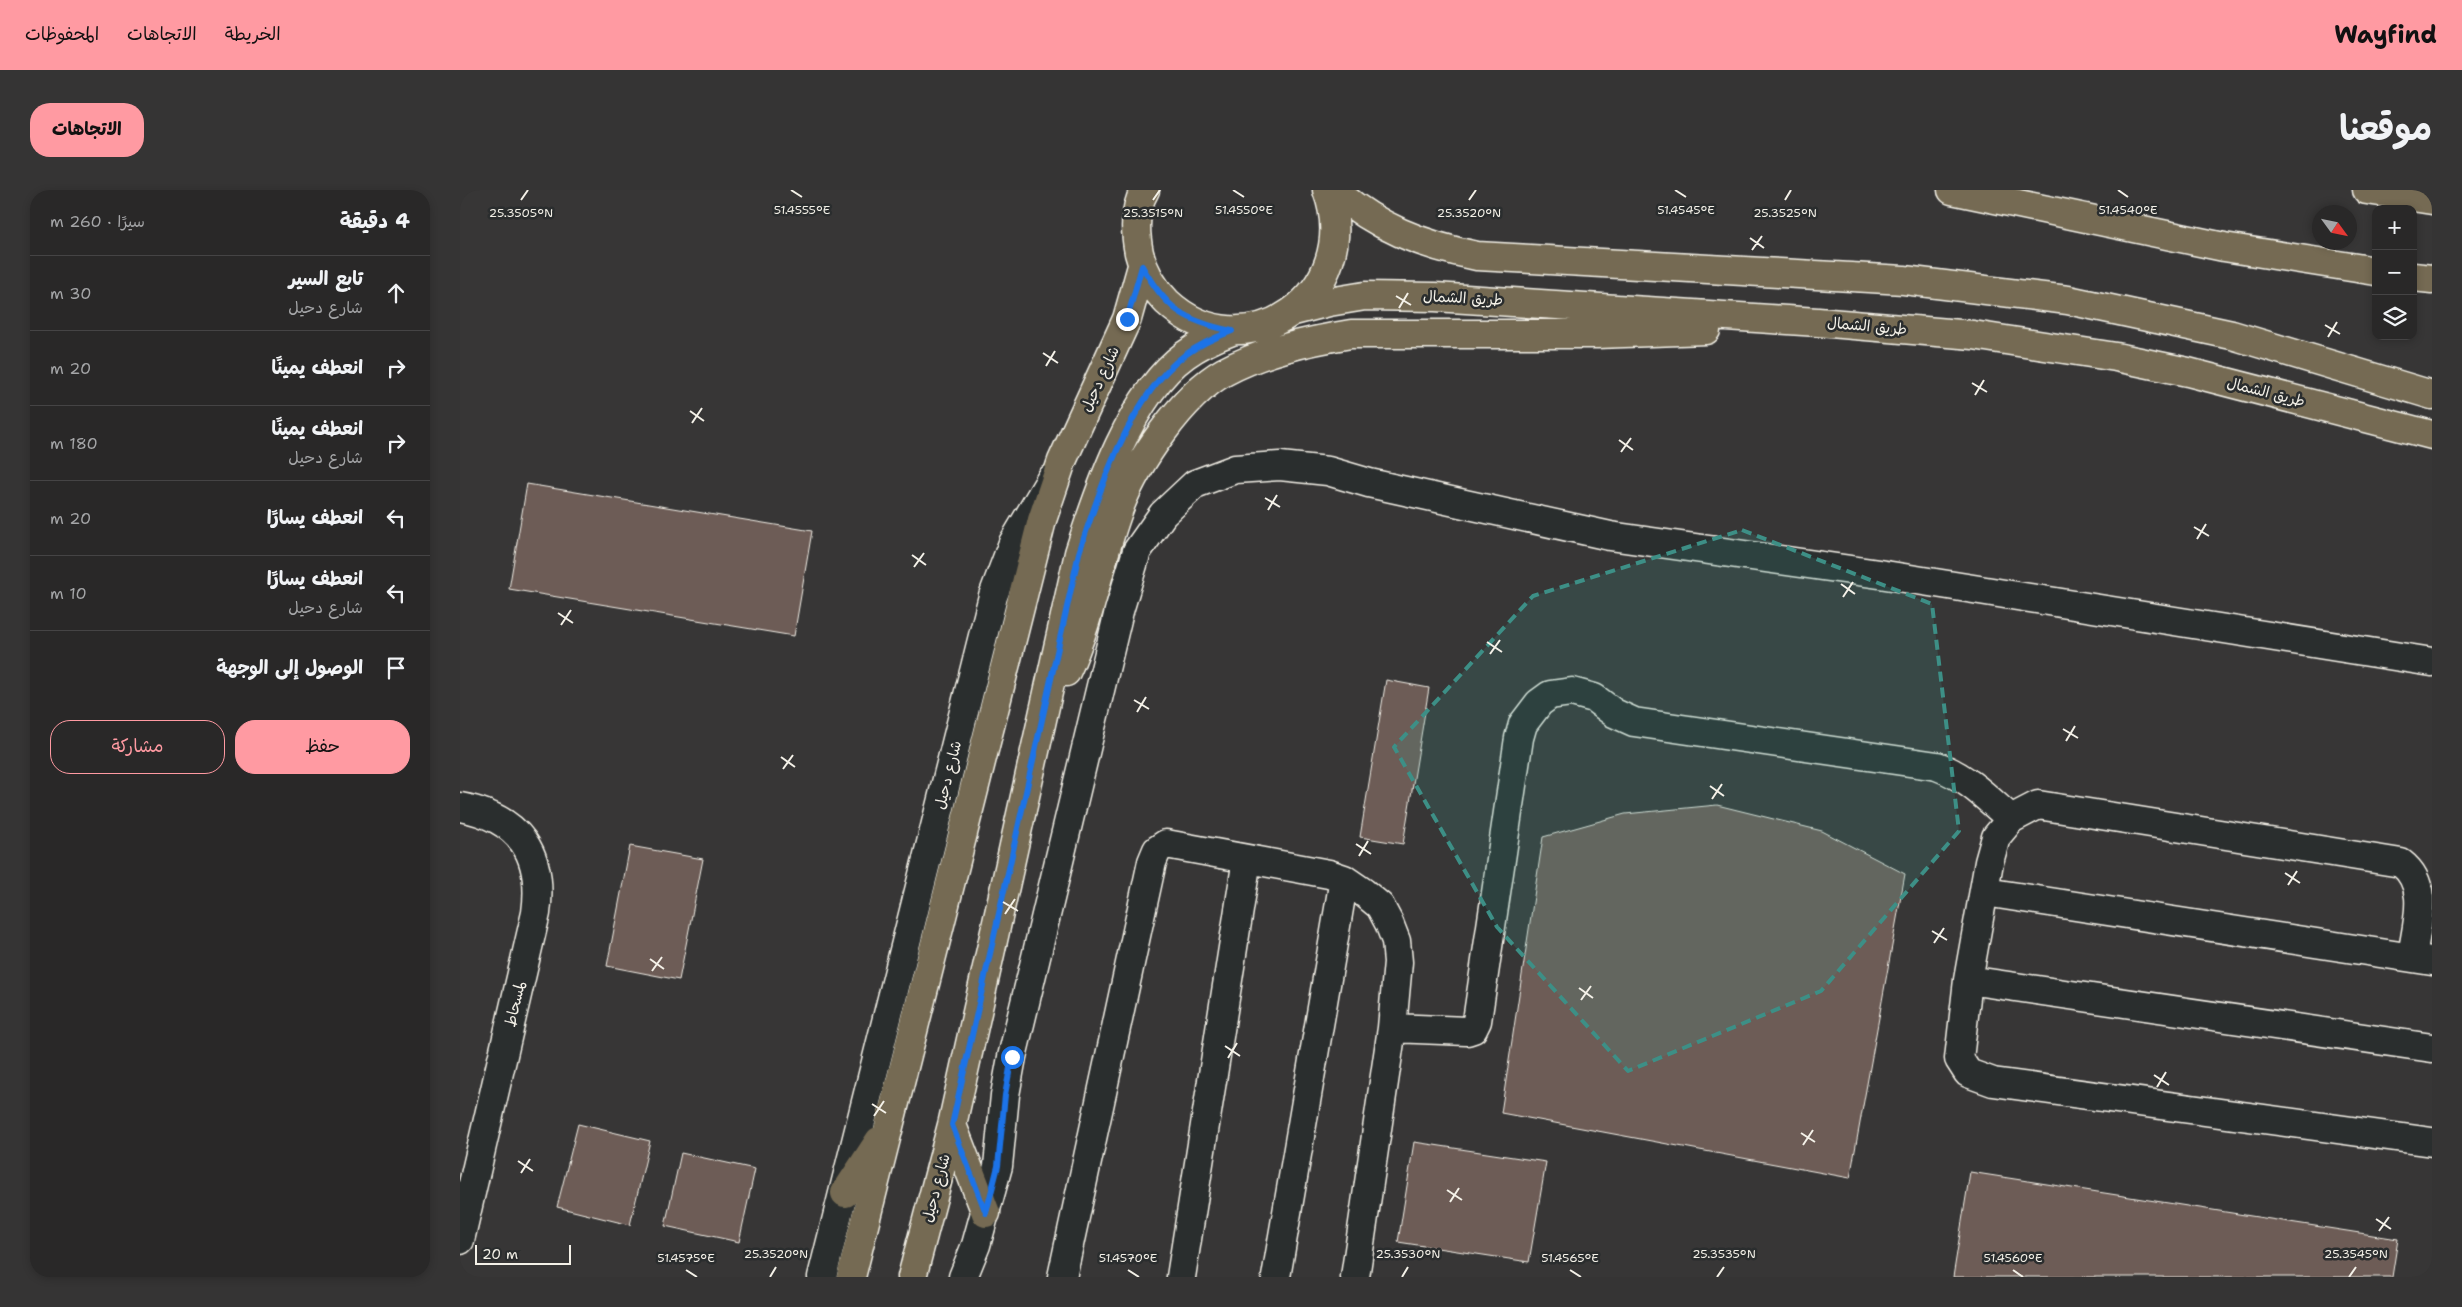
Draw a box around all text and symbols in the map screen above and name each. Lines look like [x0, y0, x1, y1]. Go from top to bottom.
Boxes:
text: Wayfind [2334, 19, 2437, 51]
text: المحفوظات [25, 22, 99, 46]
text: الاتجاهات [127, 22, 197, 46]
text: الخريطة [225, 22, 281, 46]
button: الاتجاهات [30, 103, 144, 157]
text: موقعنا [2339, 104, 2432, 151]
text: 51.4555°E [774, 202, 830, 218]
text: 51.4550°E [1215, 202, 1273, 218]
text: 51.4545°E [1657, 202, 1715, 218]
text: 51.4540°E [2099, 202, 2157, 218]
text: 25.3505°N [489, 205, 553, 221]
text: 25.3515°N [1123, 205, 1183, 221]
text: 25.3520°N [1437, 205, 1501, 221]
text: 25.3525°N [1753, 205, 1817, 221]
north arrow [2312, 205, 2357, 250]
map controls [2372, 205, 2417, 340]
button: + [2372, 205, 2417, 250]
text: 4 دقيقة [340, 207, 410, 235]
text: سيرًا · 260 m [50, 211, 145, 232]
button: − [2372, 250, 2417, 295]
text: تابع السير [289, 266, 363, 291]
icon: ahead [382, 279, 410, 307]
text: 30 m [50, 283, 91, 304]
street label: طريق الشمال [1422, 286, 1504, 310]
button: layers [2372, 295, 2417, 340]
text: شارع دحيل [288, 297, 363, 318]
route end [1116, 308, 1139, 331]
street label: طريق الشمال [1826, 313, 1908, 339]
street label: شارع دحيل [1076, 343, 1124, 415]
icon: right [382, 354, 410, 382]
text: انعطف يمينًا [272, 355, 363, 380]
text: 20 m [50, 358, 91, 379]
street label: طريق الشمال [2225, 373, 2307, 411]
text: انعطف يمينًا [272, 416, 363, 441]
icon: right [382, 429, 410, 457]
text: 180 m [50, 433, 98, 454]
text: شارع دحيل [288, 447, 363, 468]
icon: left [382, 504, 410, 532]
text: انعطف يسارًا [267, 505, 363, 530]
text: 20 m [50, 508, 91, 529]
text: انعطف يسارًا [267, 566, 363, 591]
icon: left [382, 579, 410, 607]
text: 10 m [50, 583, 87, 604]
text: شارع دحيل [288, 597, 363, 618]
icon: arrive [382, 654, 410, 682]
text: الوصول إلى الوجهة [216, 655, 363, 680]
button: مشاركة [50, 720, 225, 774]
button: حفظ [235, 720, 410, 774]
street label: شارع دحيل [930, 739, 966, 811]
street label: لمسحاط [500, 979, 530, 1029]
route start [1001, 1046, 1024, 1069]
street label: شارع دحيل [917, 1152, 955, 1224]
scale bar [475, 1242, 571, 1265]
text: 20 m [482, 1245, 518, 1263]
text: 25.3520°N [744, 1246, 808, 1262]
text: 25.3530°N [1376, 1246, 1440, 1262]
text: 25.3535°N [1692, 1246, 1756, 1262]
text: 25.3545°N [2324, 1246, 2388, 1262]
text: 51.4575°E [657, 1250, 715, 1266]
text: 51.4570°E [1099, 1250, 1157, 1266]
text: 51.4565°E [1541, 1250, 1599, 1266]
text: 51.4560°E [1984, 1250, 2042, 1266]

